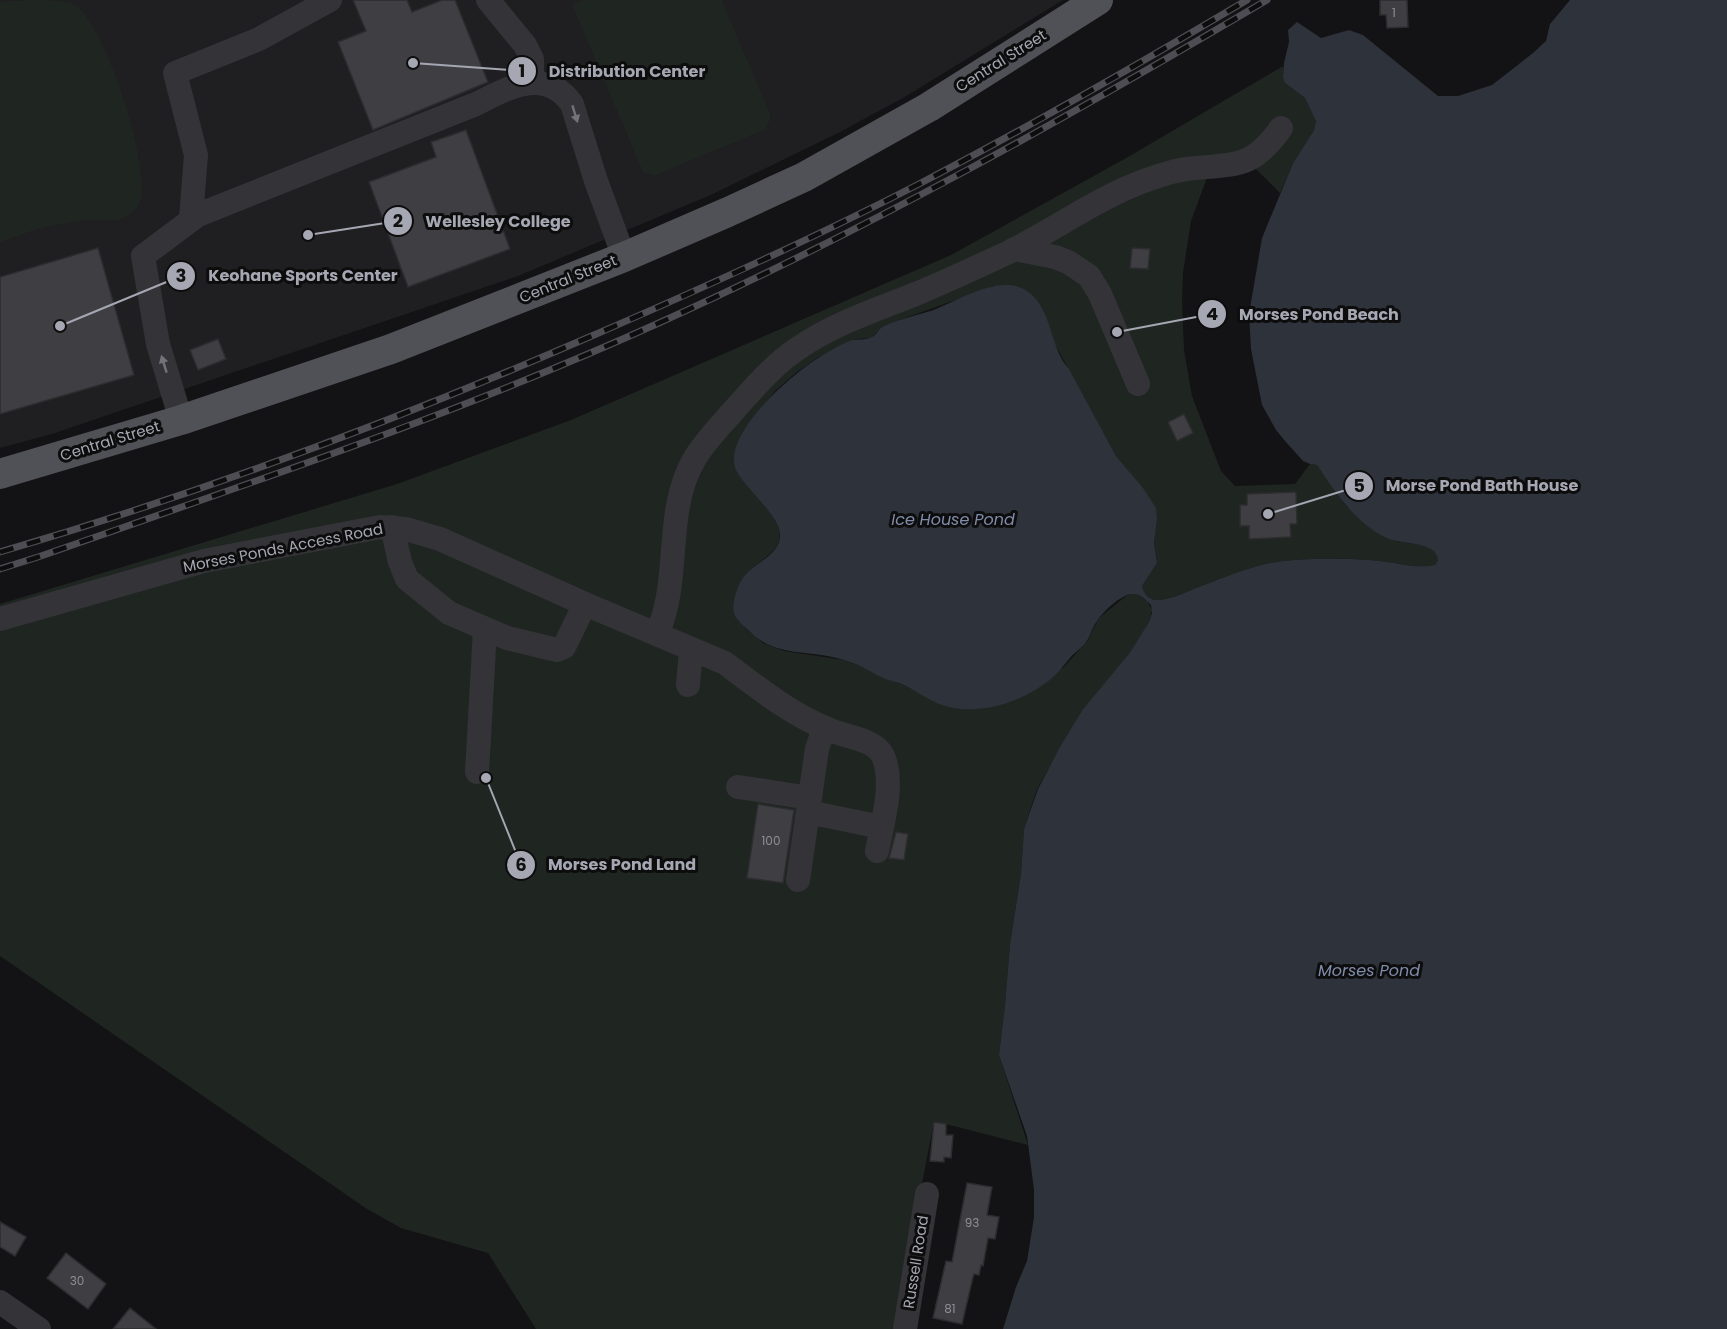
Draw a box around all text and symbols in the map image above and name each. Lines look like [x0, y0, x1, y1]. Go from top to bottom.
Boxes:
house number: 1 [1392, 4, 1396, 21]
street label: Central Street [951, 24, 1050, 97]
callout: Distribution Center [507, 54, 717, 88]
text: 1 [519, 58, 525, 83]
text: Distribution Center [549, 60, 705, 83]
one-way arrow [571, 105, 580, 123]
callout: Wellesley College [383, 204, 582, 238]
text: 2 [393, 208, 403, 233]
text: Wellesley College [425, 210, 571, 233]
street label: Central Street [516, 249, 620, 308]
callout: Keohane Sports Center [166, 259, 410, 293]
text: 3 [176, 263, 186, 288]
text: Keohane Sports Center [208, 264, 398, 287]
callout: Morses Pond Beach [1197, 297, 1411, 331]
text: 4 [1206, 301, 1218, 326]
text: Morses Pond Beach [1239, 303, 1399, 326]
one-way arrow [159, 355, 168, 373]
street label: Central Street [57, 415, 162, 466]
callout: Morse Pond Bath House [1344, 469, 1590, 503]
text: 5 [1353, 473, 1365, 498]
text: Morse Pond Bath House [1386, 474, 1578, 497]
water label: Ice House Pond [891, 508, 1015, 531]
street label: Morses Ponds Access Road [181, 518, 385, 577]
house number: 100 [762, 832, 780, 849]
callout: Morses Pond Land [506, 848, 708, 882]
text: 6 [515, 852, 527, 877]
text: Morses Pond Land [548, 853, 696, 876]
water label: Morses Pond [1318, 959, 1420, 982]
street label: Russell Road [898, 1214, 933, 1310]
house number: 93 [965, 1214, 979, 1231]
house number: 30 [70, 1272, 84, 1289]
house number: 81 [944, 1300, 956, 1317]

